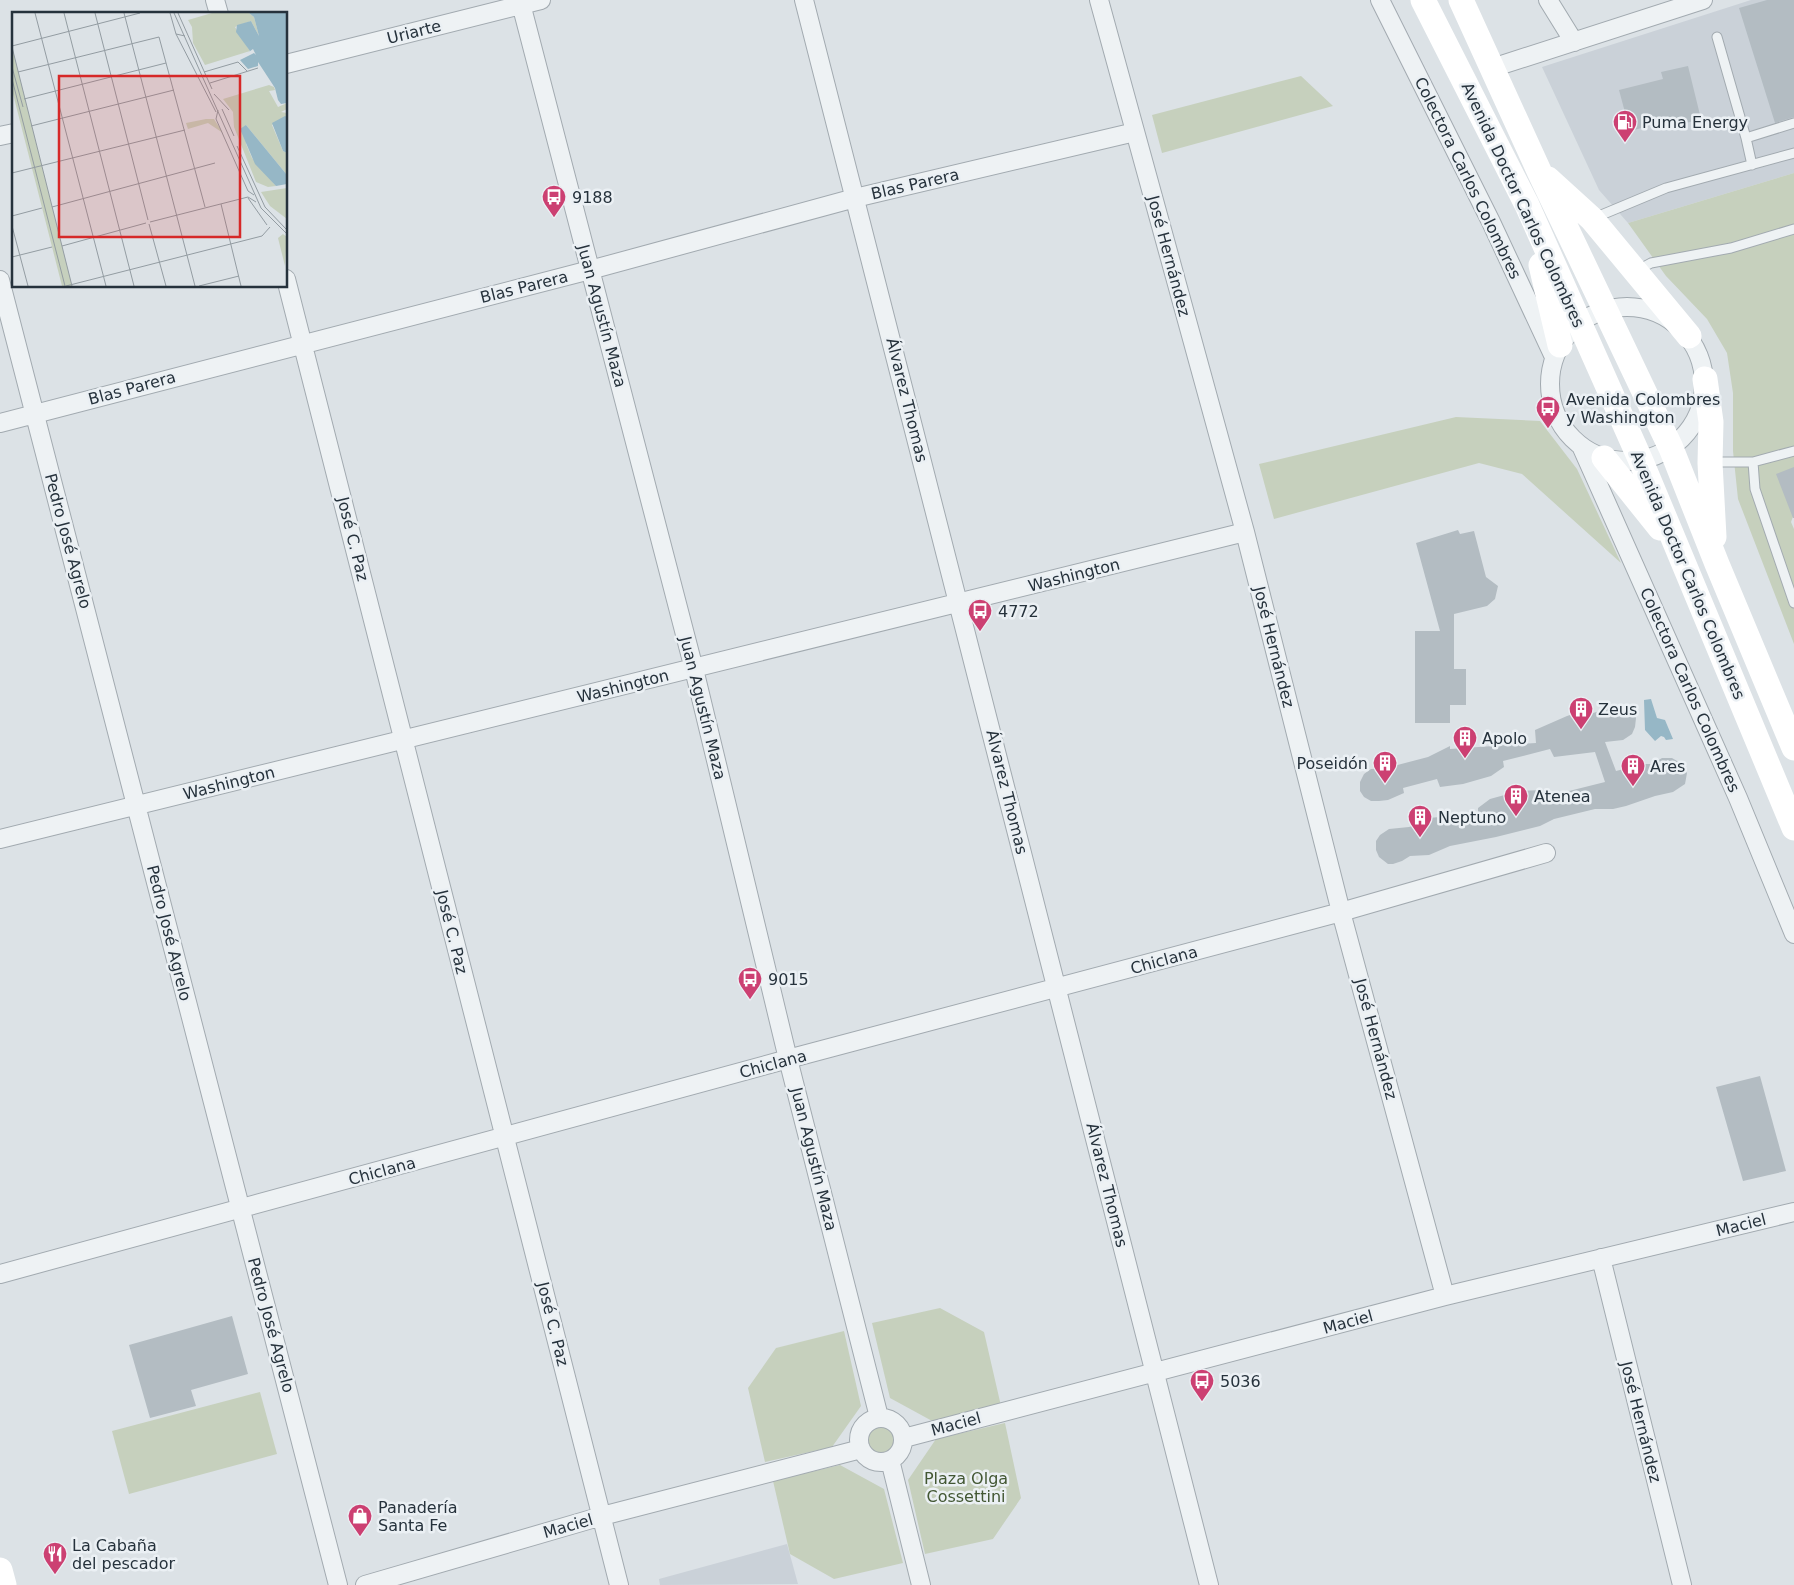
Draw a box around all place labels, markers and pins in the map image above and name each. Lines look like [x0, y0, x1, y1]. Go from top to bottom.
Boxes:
fuel station icon: Puma Energy [1612, 109, 1638, 143]
place label: Puma Energy [1642, 113, 1748, 132]
bus stop icon: 9188 [541, 184, 567, 218]
place label: 9188 [572, 188, 613, 207]
place label: Avenida Colombres y Washington [1566, 390, 1720, 427]
bus stop icon: Avenida Colombres y Washington [1535, 395, 1561, 429]
bus stop icon: 4772 [967, 598, 993, 632]
place label: 4772 [998, 602, 1039, 621]
building icon: Zeus [1568, 696, 1594, 730]
place label: Zeus [1598, 700, 1637, 719]
building icon: Apolo [1452, 725, 1478, 759]
place label: Apolo [1482, 729, 1527, 748]
building icon: Poseidón [1372, 750, 1398, 784]
building icon: Ares [1620, 753, 1646, 787]
place label: Poseidón [1296, 754, 1368, 773]
place label: Ares [1650, 757, 1685, 776]
building icon: Atenea [1503, 783, 1529, 817]
place label: Atenea [1534, 787, 1591, 806]
building icon: Neptuno [1407, 804, 1433, 838]
place label: Neptuno [1438, 808, 1506, 827]
bus stop icon: 9015 [737, 966, 763, 1000]
place label: 9015 [768, 970, 809, 989]
bus stop icon: 5036 [1189, 1368, 1215, 1402]
place label: 5036 [1220, 1372, 1261, 1391]
place label: Panadería Santa Fe [378, 1498, 458, 1535]
shop icon: Panadería Santa Fe [347, 1503, 373, 1537]
place label: La Cabaña del pescador [72, 1536, 175, 1573]
restaurant icon: La Cabaña del pescador [42, 1541, 68, 1575]

